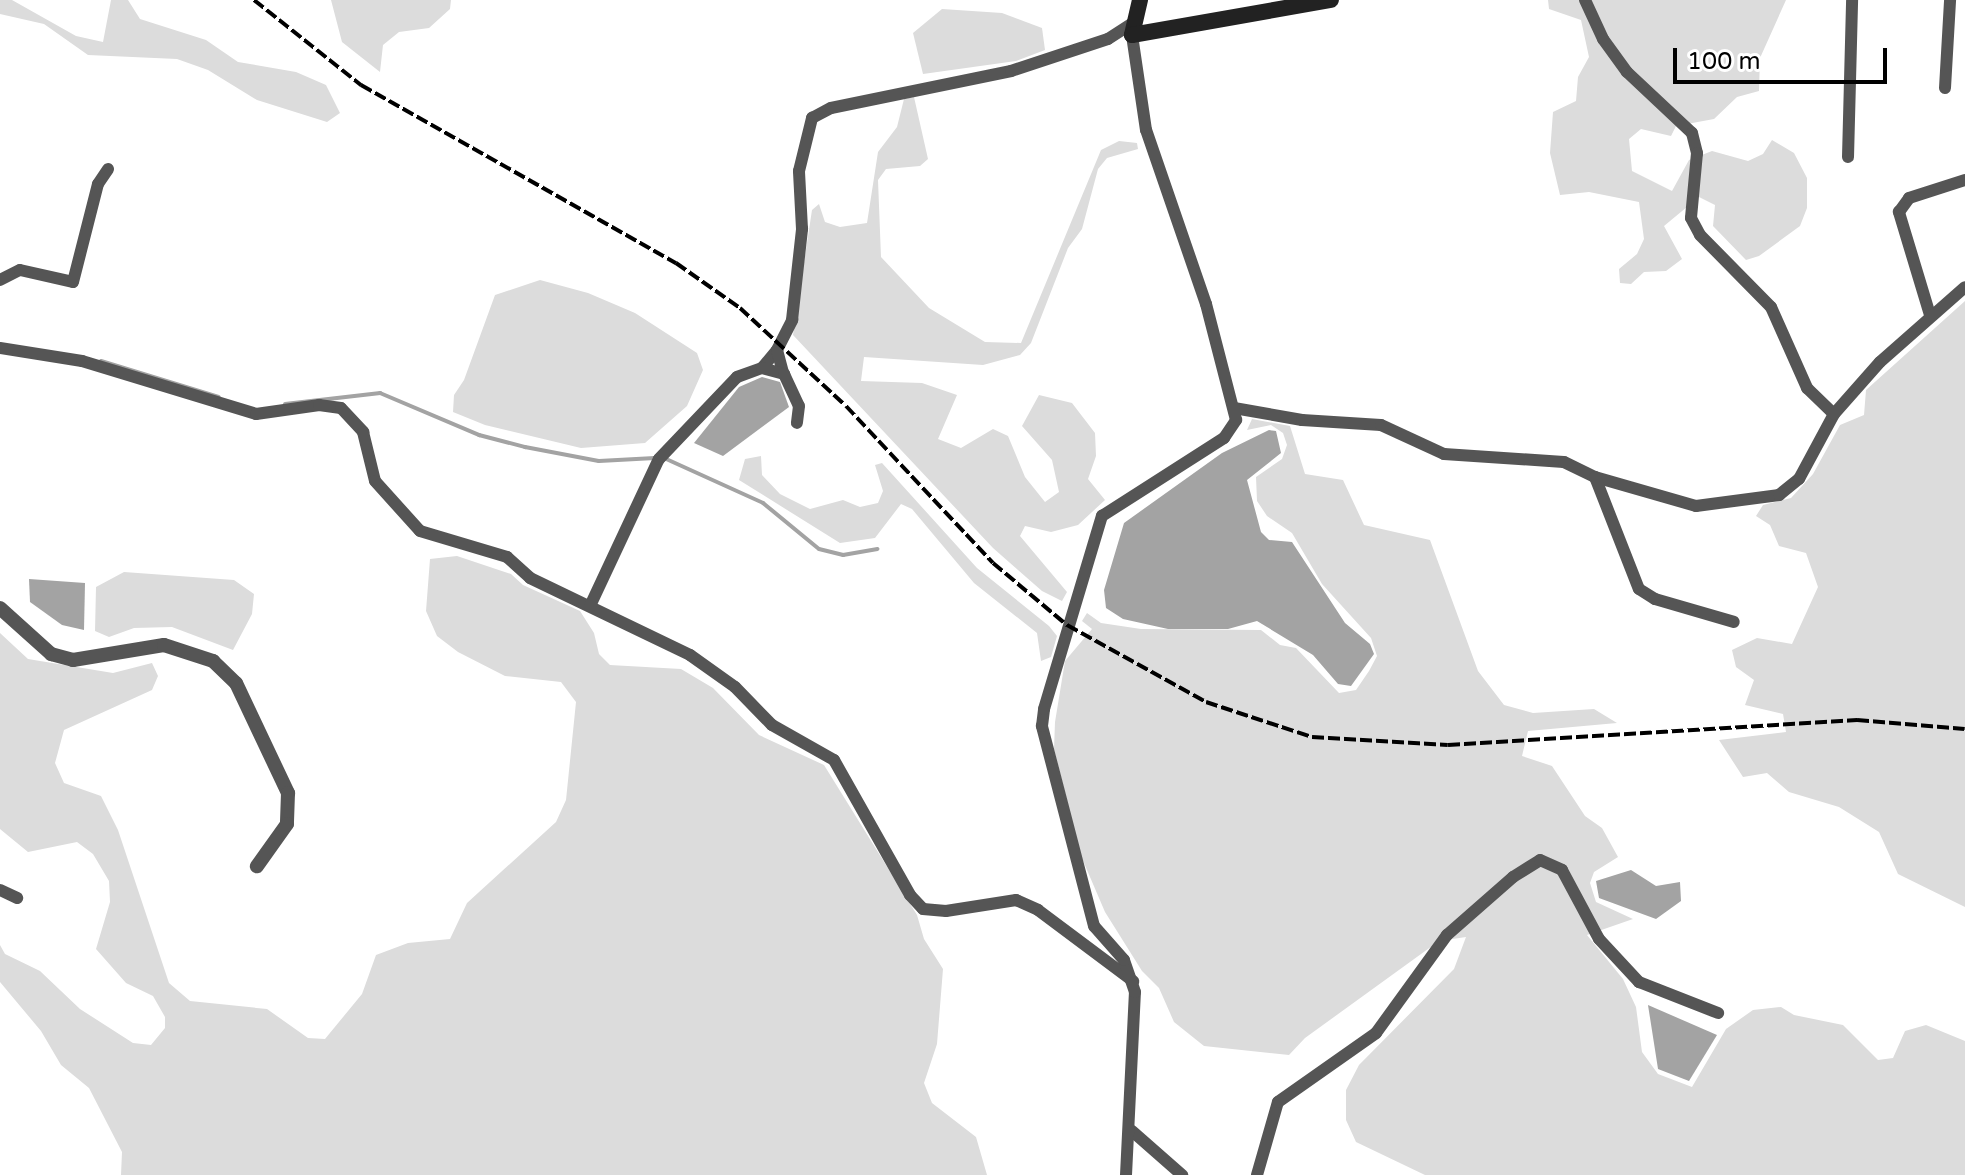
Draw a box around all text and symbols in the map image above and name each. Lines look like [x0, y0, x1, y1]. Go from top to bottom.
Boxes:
scale bar [1677, 32, 1891, 82]
text: 100 m [1687, 47, 1761, 76]

